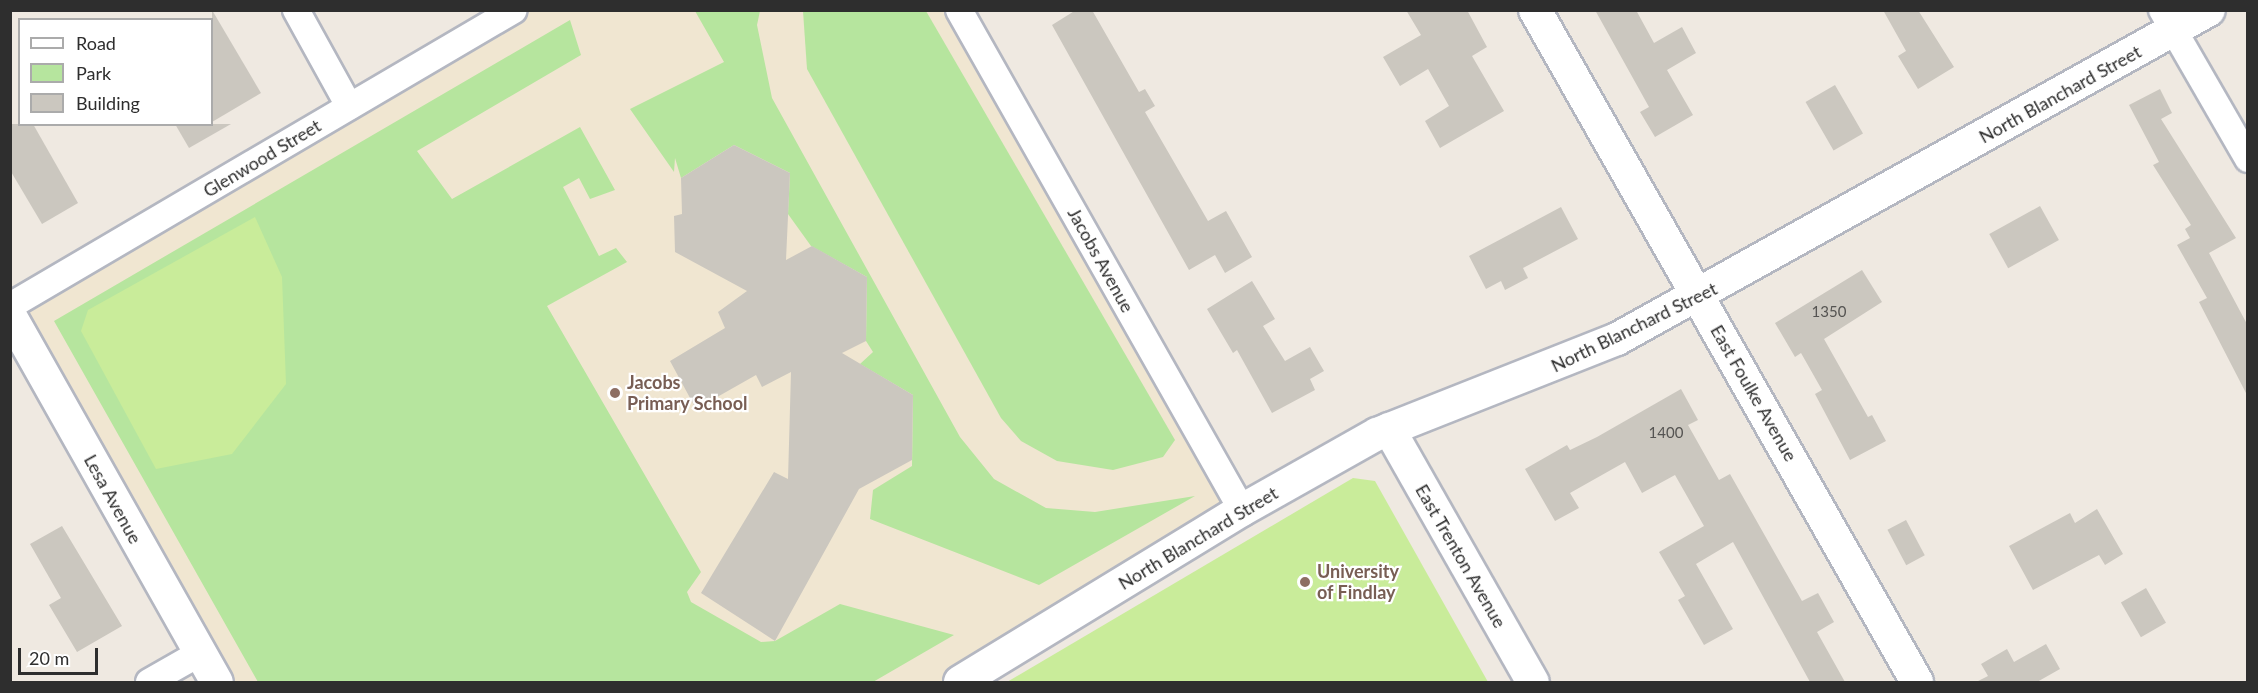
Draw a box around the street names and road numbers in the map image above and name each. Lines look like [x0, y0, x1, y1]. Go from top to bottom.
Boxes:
street label: North Blanchard Street [1975, 40, 2145, 148]
street label: Glenwood Street [199, 114, 325, 202]
street label: Jacobs Avenue [1063, 204, 1139, 316]
street label: North Blanchard Street [1548, 277, 1720, 377]
street label: East Foulke Avenue [1706, 321, 1802, 465]
street label: Lesa Avenue [80, 450, 146, 548]
street label: East Trenton Avenue [1411, 480, 1511, 632]
street label: North Blanchard Street [1114, 482, 1282, 594]

